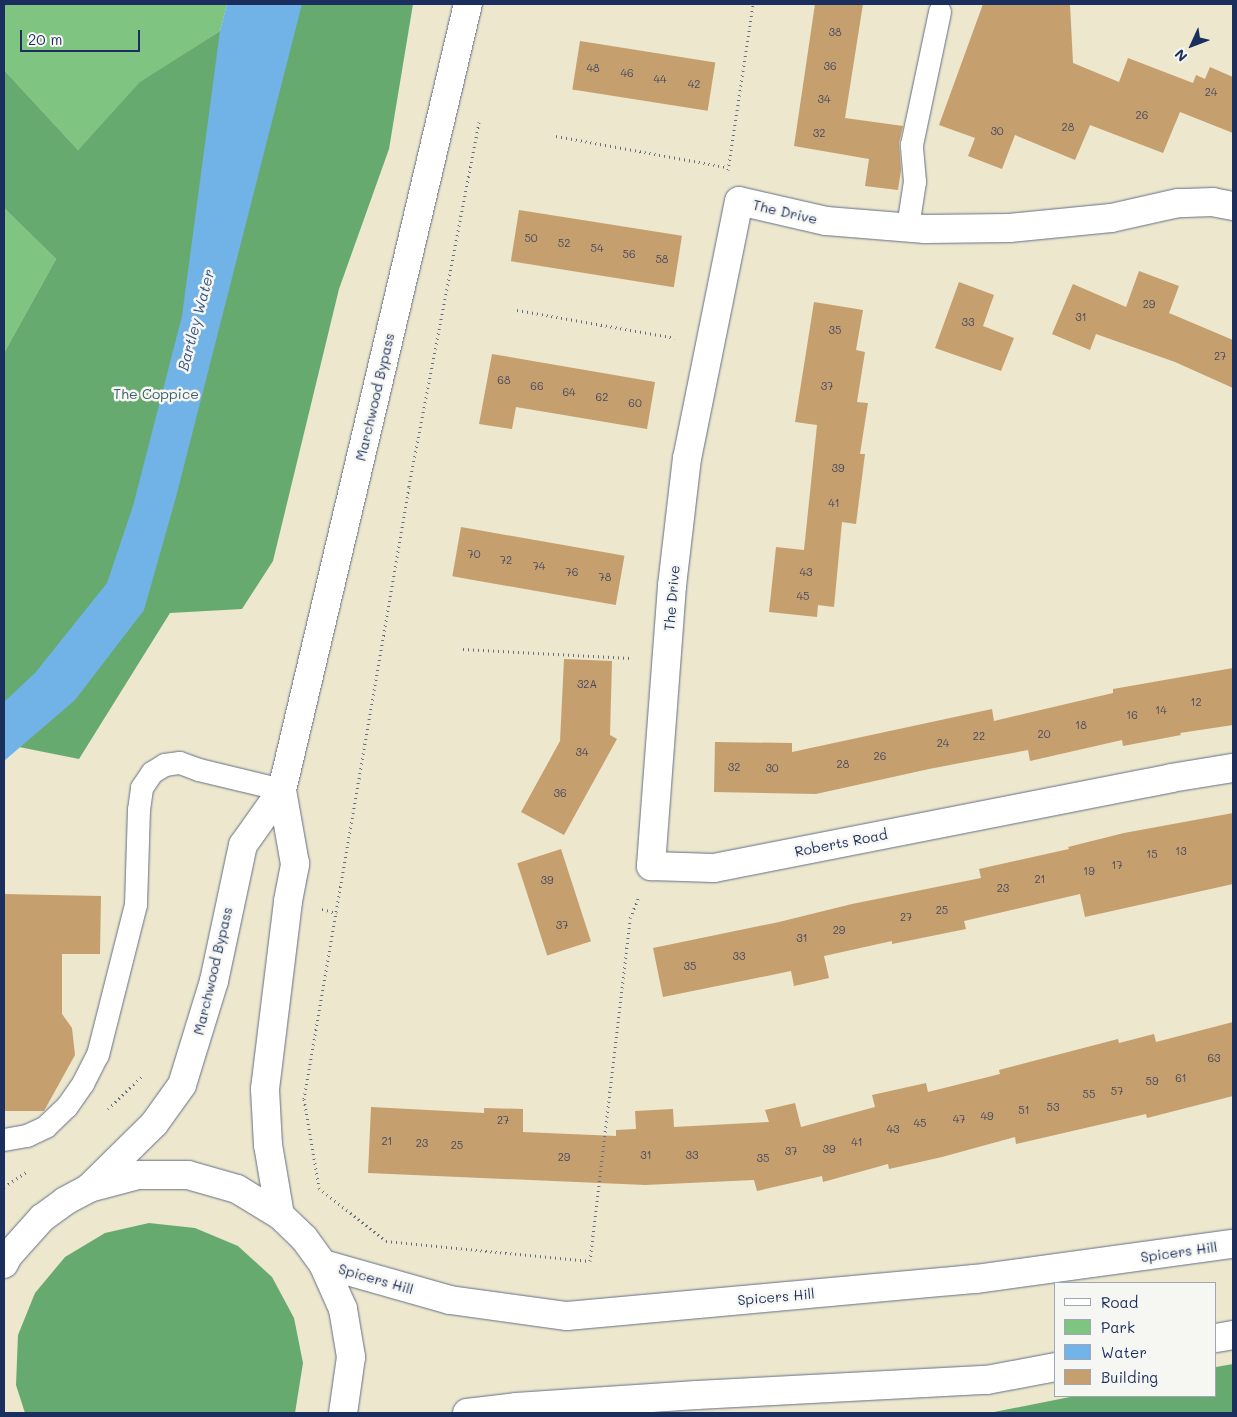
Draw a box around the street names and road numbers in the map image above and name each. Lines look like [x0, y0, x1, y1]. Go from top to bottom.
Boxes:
street label: The Drive [751, 196, 819, 228]
street label: Marchwood Bypass [352, 331, 398, 463]
street label: The Drive [661, 564, 683, 632]
street label: Roberts Road [793, 826, 889, 860]
street label: Marchwood Bypass [190, 905, 236, 1037]
street label: Spicers Hill [1140, 1238, 1218, 1266]
street label: Spicers Hill [337, 1260, 415, 1298]
street label: Spicers Hill [737, 1285, 815, 1309]

